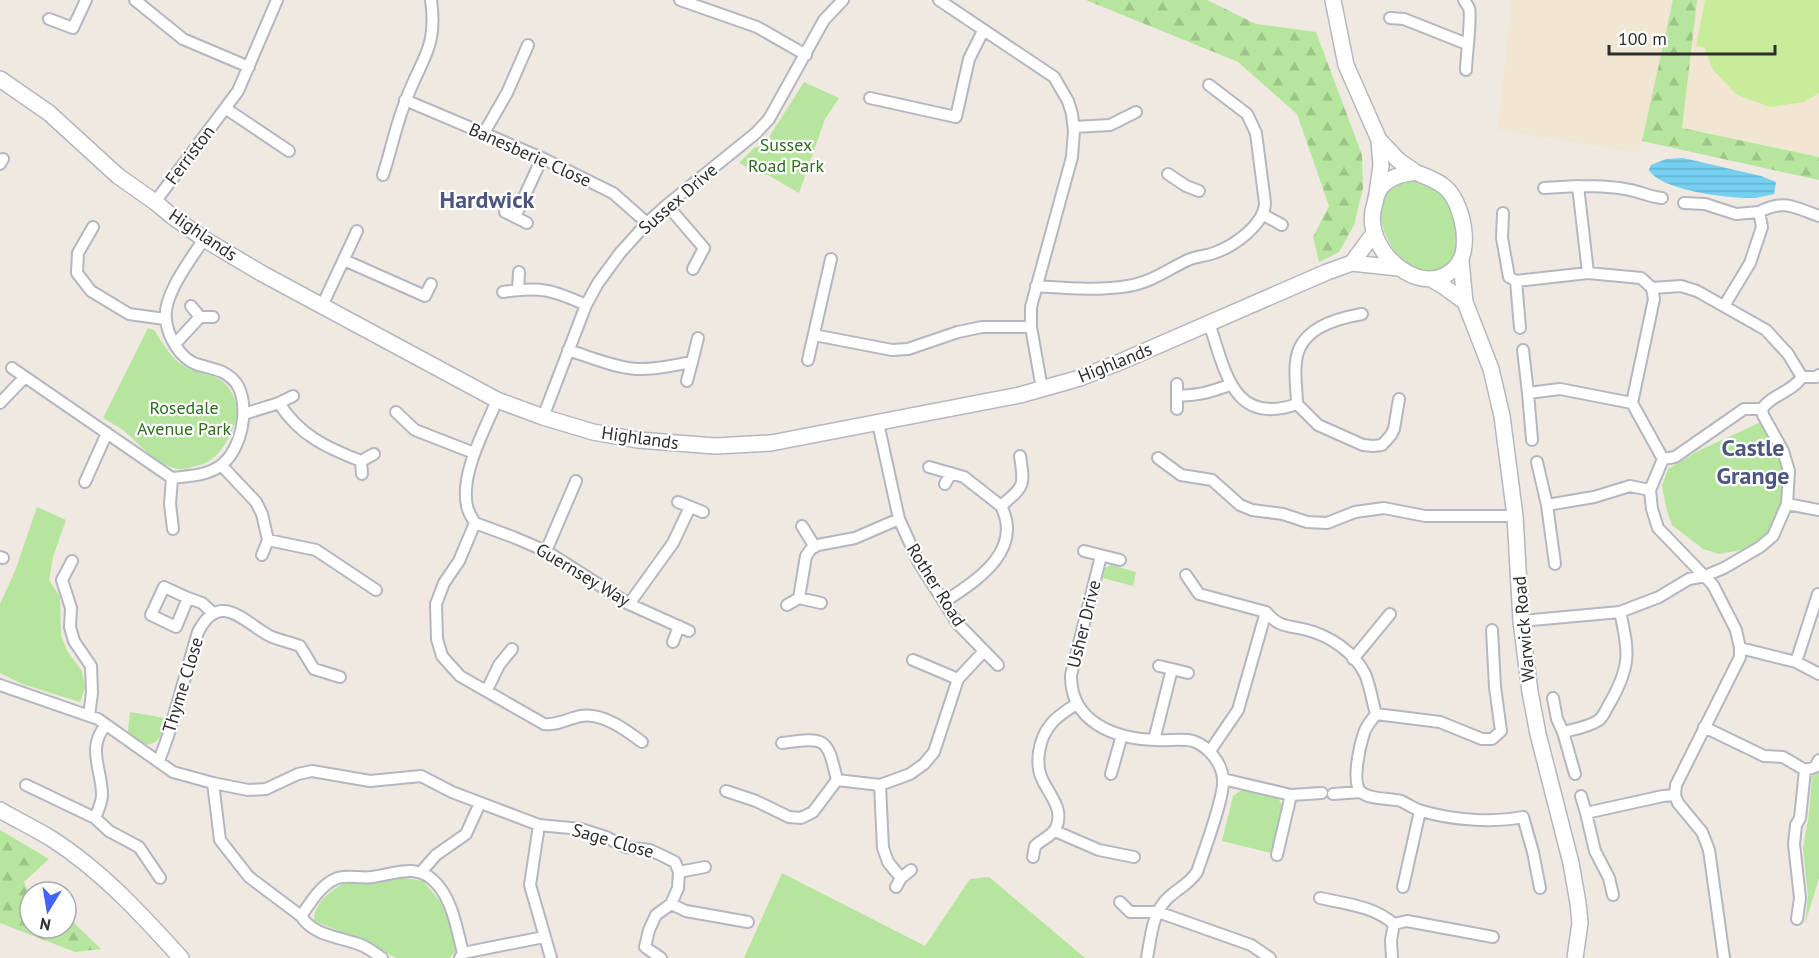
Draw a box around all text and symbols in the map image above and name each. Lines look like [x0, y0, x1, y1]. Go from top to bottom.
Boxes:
scale bar [1609, 18, 1776, 56]
text: 100 m [1618, 27, 1667, 50]
street label: Banesberie Close [465, 117, 595, 192]
street label: Ferriston [160, 120, 219, 189]
park label: Sussex Road Park [748, 133, 824, 177]
street label: Sussex Drive [634, 158, 722, 239]
district label: Hardwick [440, 184, 535, 215]
street label: Highlands [165, 203, 242, 266]
street label: Highlands [1074, 337, 1155, 388]
park label: Rosedale Avenue Park [137, 396, 231, 440]
street label: Highlands [600, 421, 680, 454]
district label: Castle Grange [1716, 432, 1790, 491]
street label: Guernsey Way [532, 537, 635, 612]
street label: Rother Road [902, 539, 971, 631]
street label: Warwick Road [1507, 575, 1540, 683]
street label: Usher Drive [1062, 578, 1106, 670]
street label: Thyme Close [157, 634, 208, 735]
street label: Sage Close [570, 818, 657, 863]
north arrow [18, 880, 78, 940]
text: N [38, 914, 52, 936]

